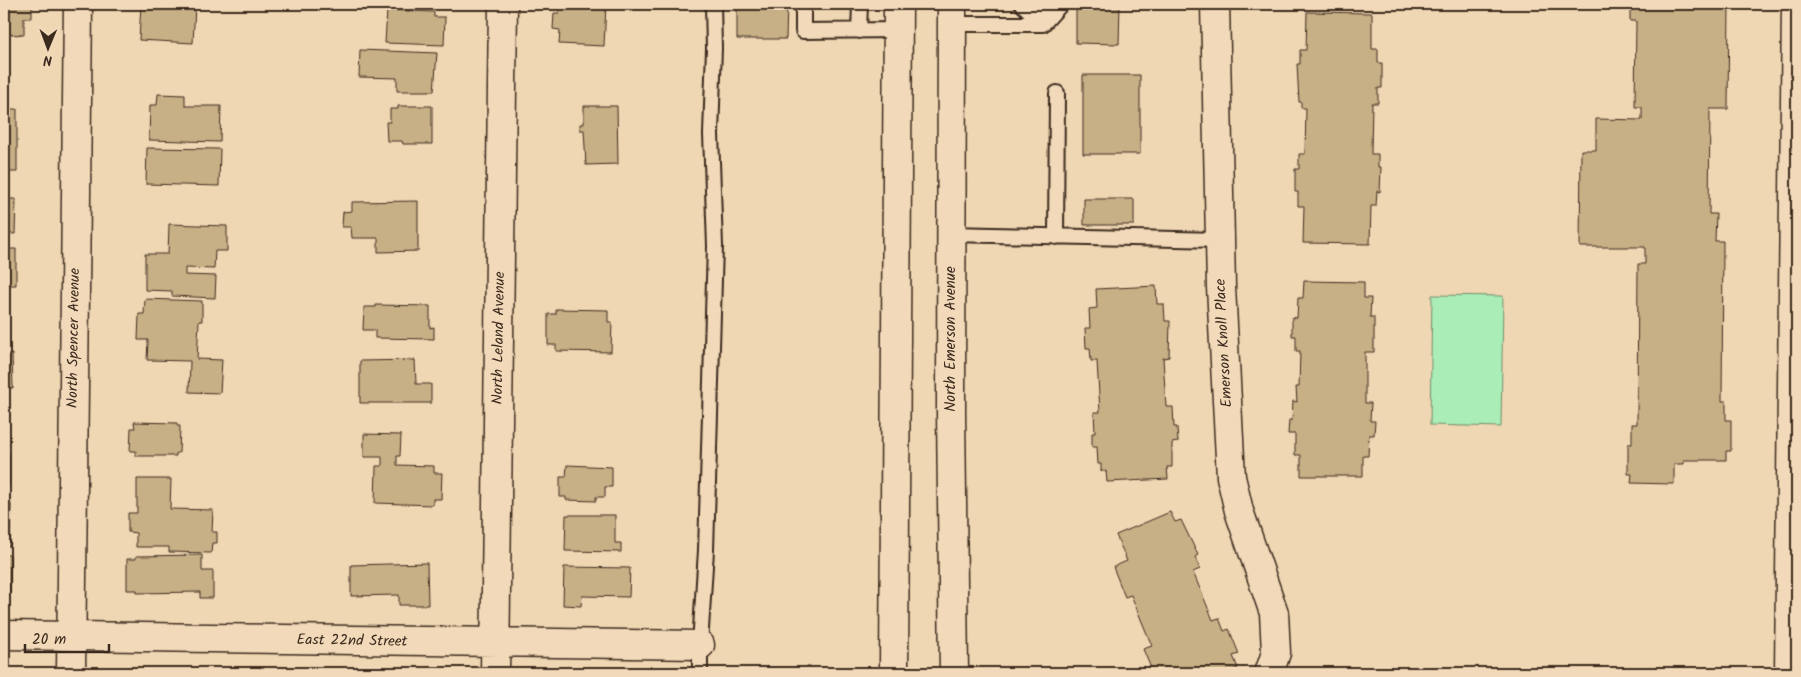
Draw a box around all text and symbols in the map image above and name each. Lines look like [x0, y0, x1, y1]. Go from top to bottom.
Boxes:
north arrow [22, 22, 72, 72]
text: N [43, 49, 52, 71]
street label: North Emerson Avenue [939, 266, 963, 412]
street label: North Spencer Avenue [61, 267, 87, 408]
street label: North Leland Avenue [486, 271, 512, 405]
street label: Emerson Knoll Place [1209, 278, 1239, 408]
scale bar [25, 622, 109, 654]
text: 20 m [32, 628, 66, 652]
street label: East 22nd Street [296, 628, 408, 654]

